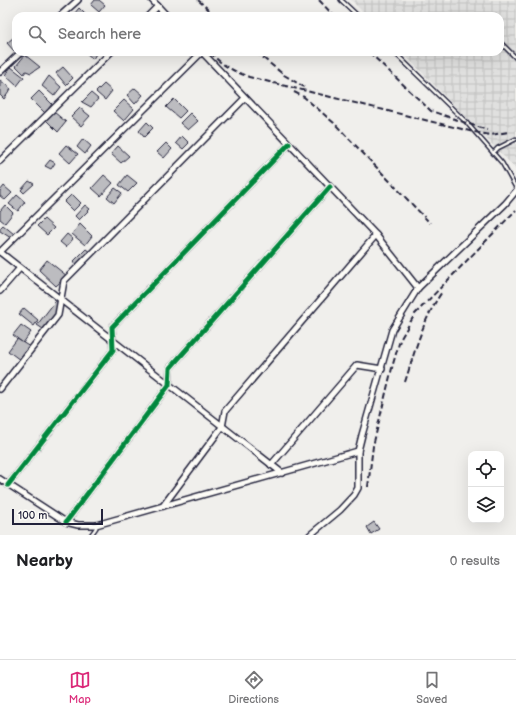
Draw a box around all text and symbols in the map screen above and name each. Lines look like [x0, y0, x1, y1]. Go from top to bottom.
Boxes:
search box [12, 12, 504, 56]
icon: search [26, 23, 48, 45]
text: Search here [58, 25, 141, 44]
map controls [468, 451, 504, 523]
button: locate [468, 451, 504, 487]
button: layers [468, 487, 504, 523]
scale bar [12, 507, 103, 526]
text: 100 m [18, 509, 47, 522]
text: Nearby [16, 551, 73, 571]
text: 0 results [450, 553, 500, 569]
tab: Map [69, 669, 91, 706]
tab: Directions [228, 669, 279, 706]
tab: Saved [416, 669, 447, 706]

